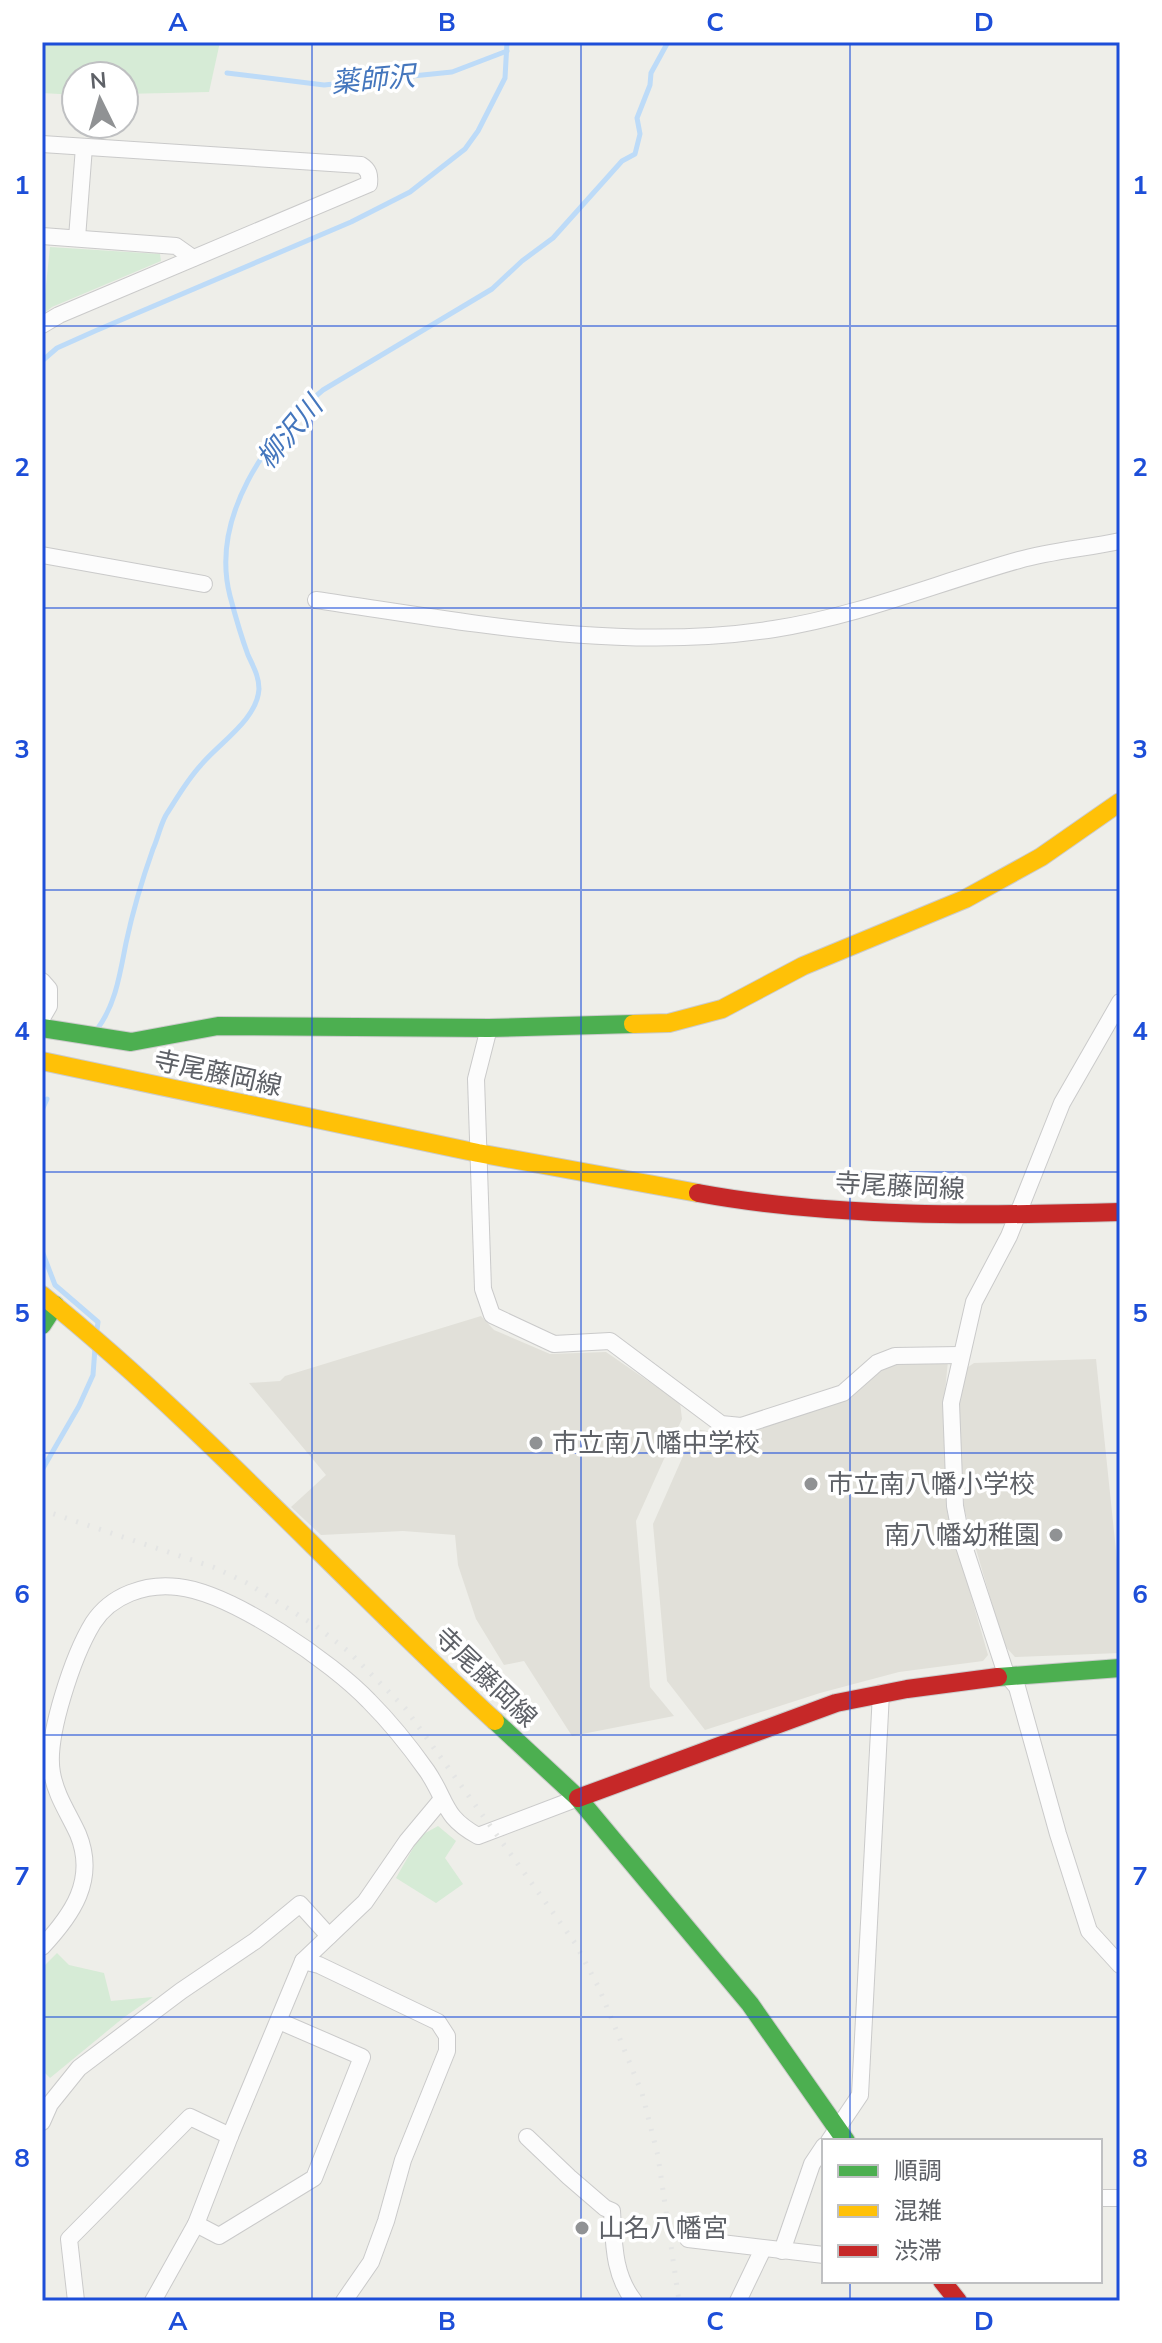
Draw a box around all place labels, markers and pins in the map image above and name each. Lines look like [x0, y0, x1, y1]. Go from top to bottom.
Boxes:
place label: 市立南八幡中学校 [552, 1426, 760, 1461]
marker: 市立南八幡中学校 [527, 1434, 545, 1452]
place label: 市立南八幡小学校 [827, 1467, 1035, 1502]
marker: 市立南八幡小学校 [802, 1475, 820, 1493]
place label: 南八幡幼稚園 [884, 1518, 1040, 1553]
marker: 南八幡幼稚園 [1047, 1526, 1065, 1544]
place label: 山名八幡宮 [598, 2211, 728, 2246]
marker: 山名八幡宮 [573, 2219, 591, 2237]

